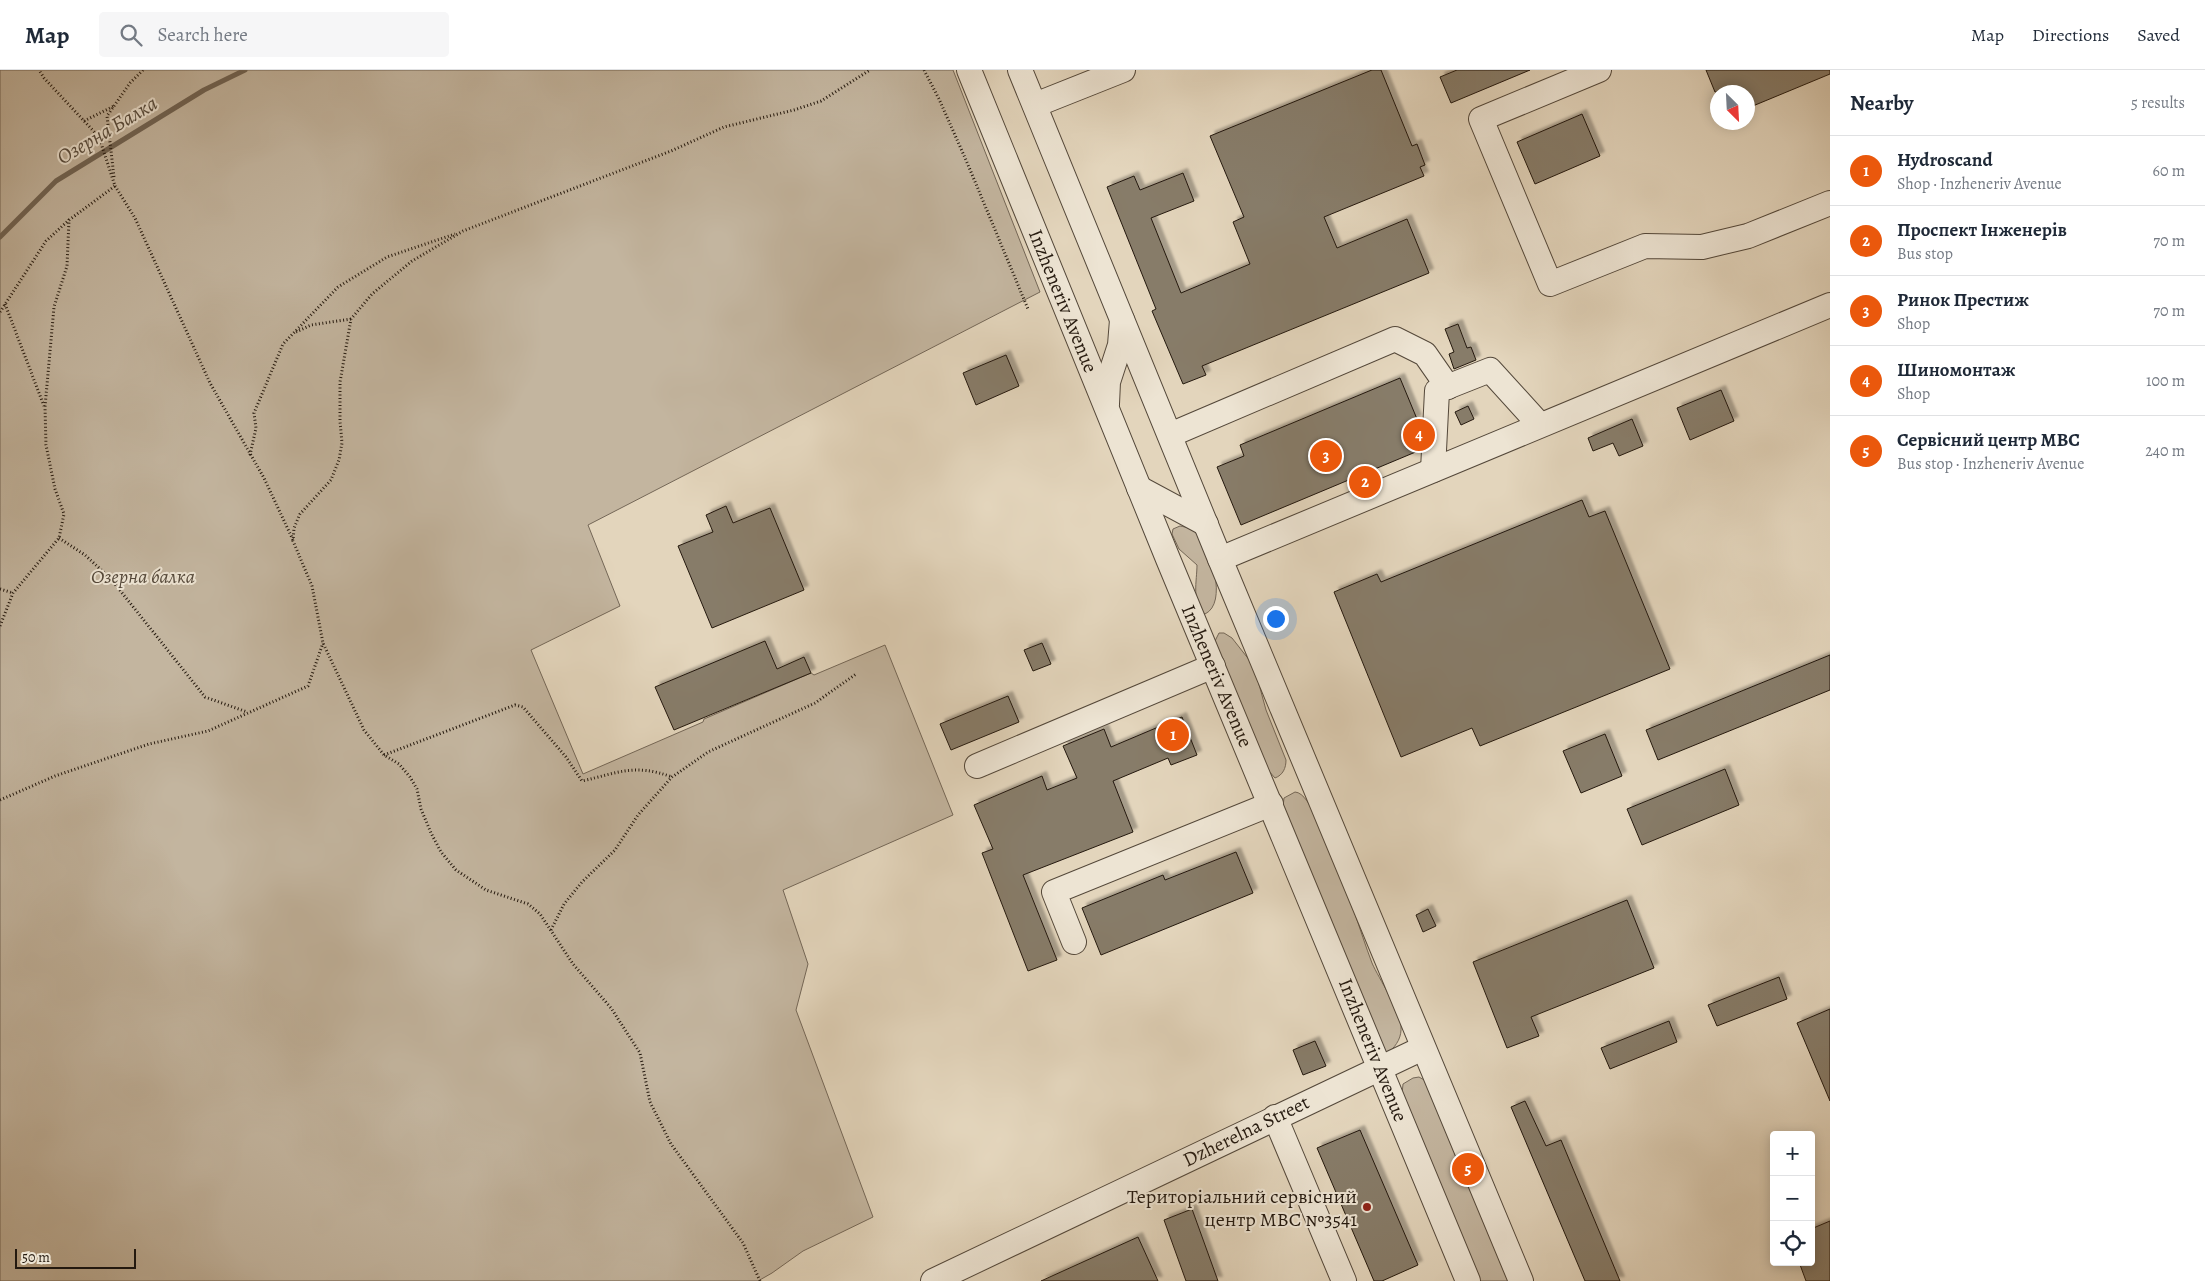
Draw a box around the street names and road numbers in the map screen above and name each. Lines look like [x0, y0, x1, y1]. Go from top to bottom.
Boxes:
street label: Inzheneriv Avenue [1022, 225, 1104, 377]
street label: Inzheneriv Avenue [1175, 601, 1259, 751]
street label: Inzheneriv Avenue [1332, 974, 1414, 1126]
street label: Dzherelna Street [1178, 1089, 1314, 1173]

